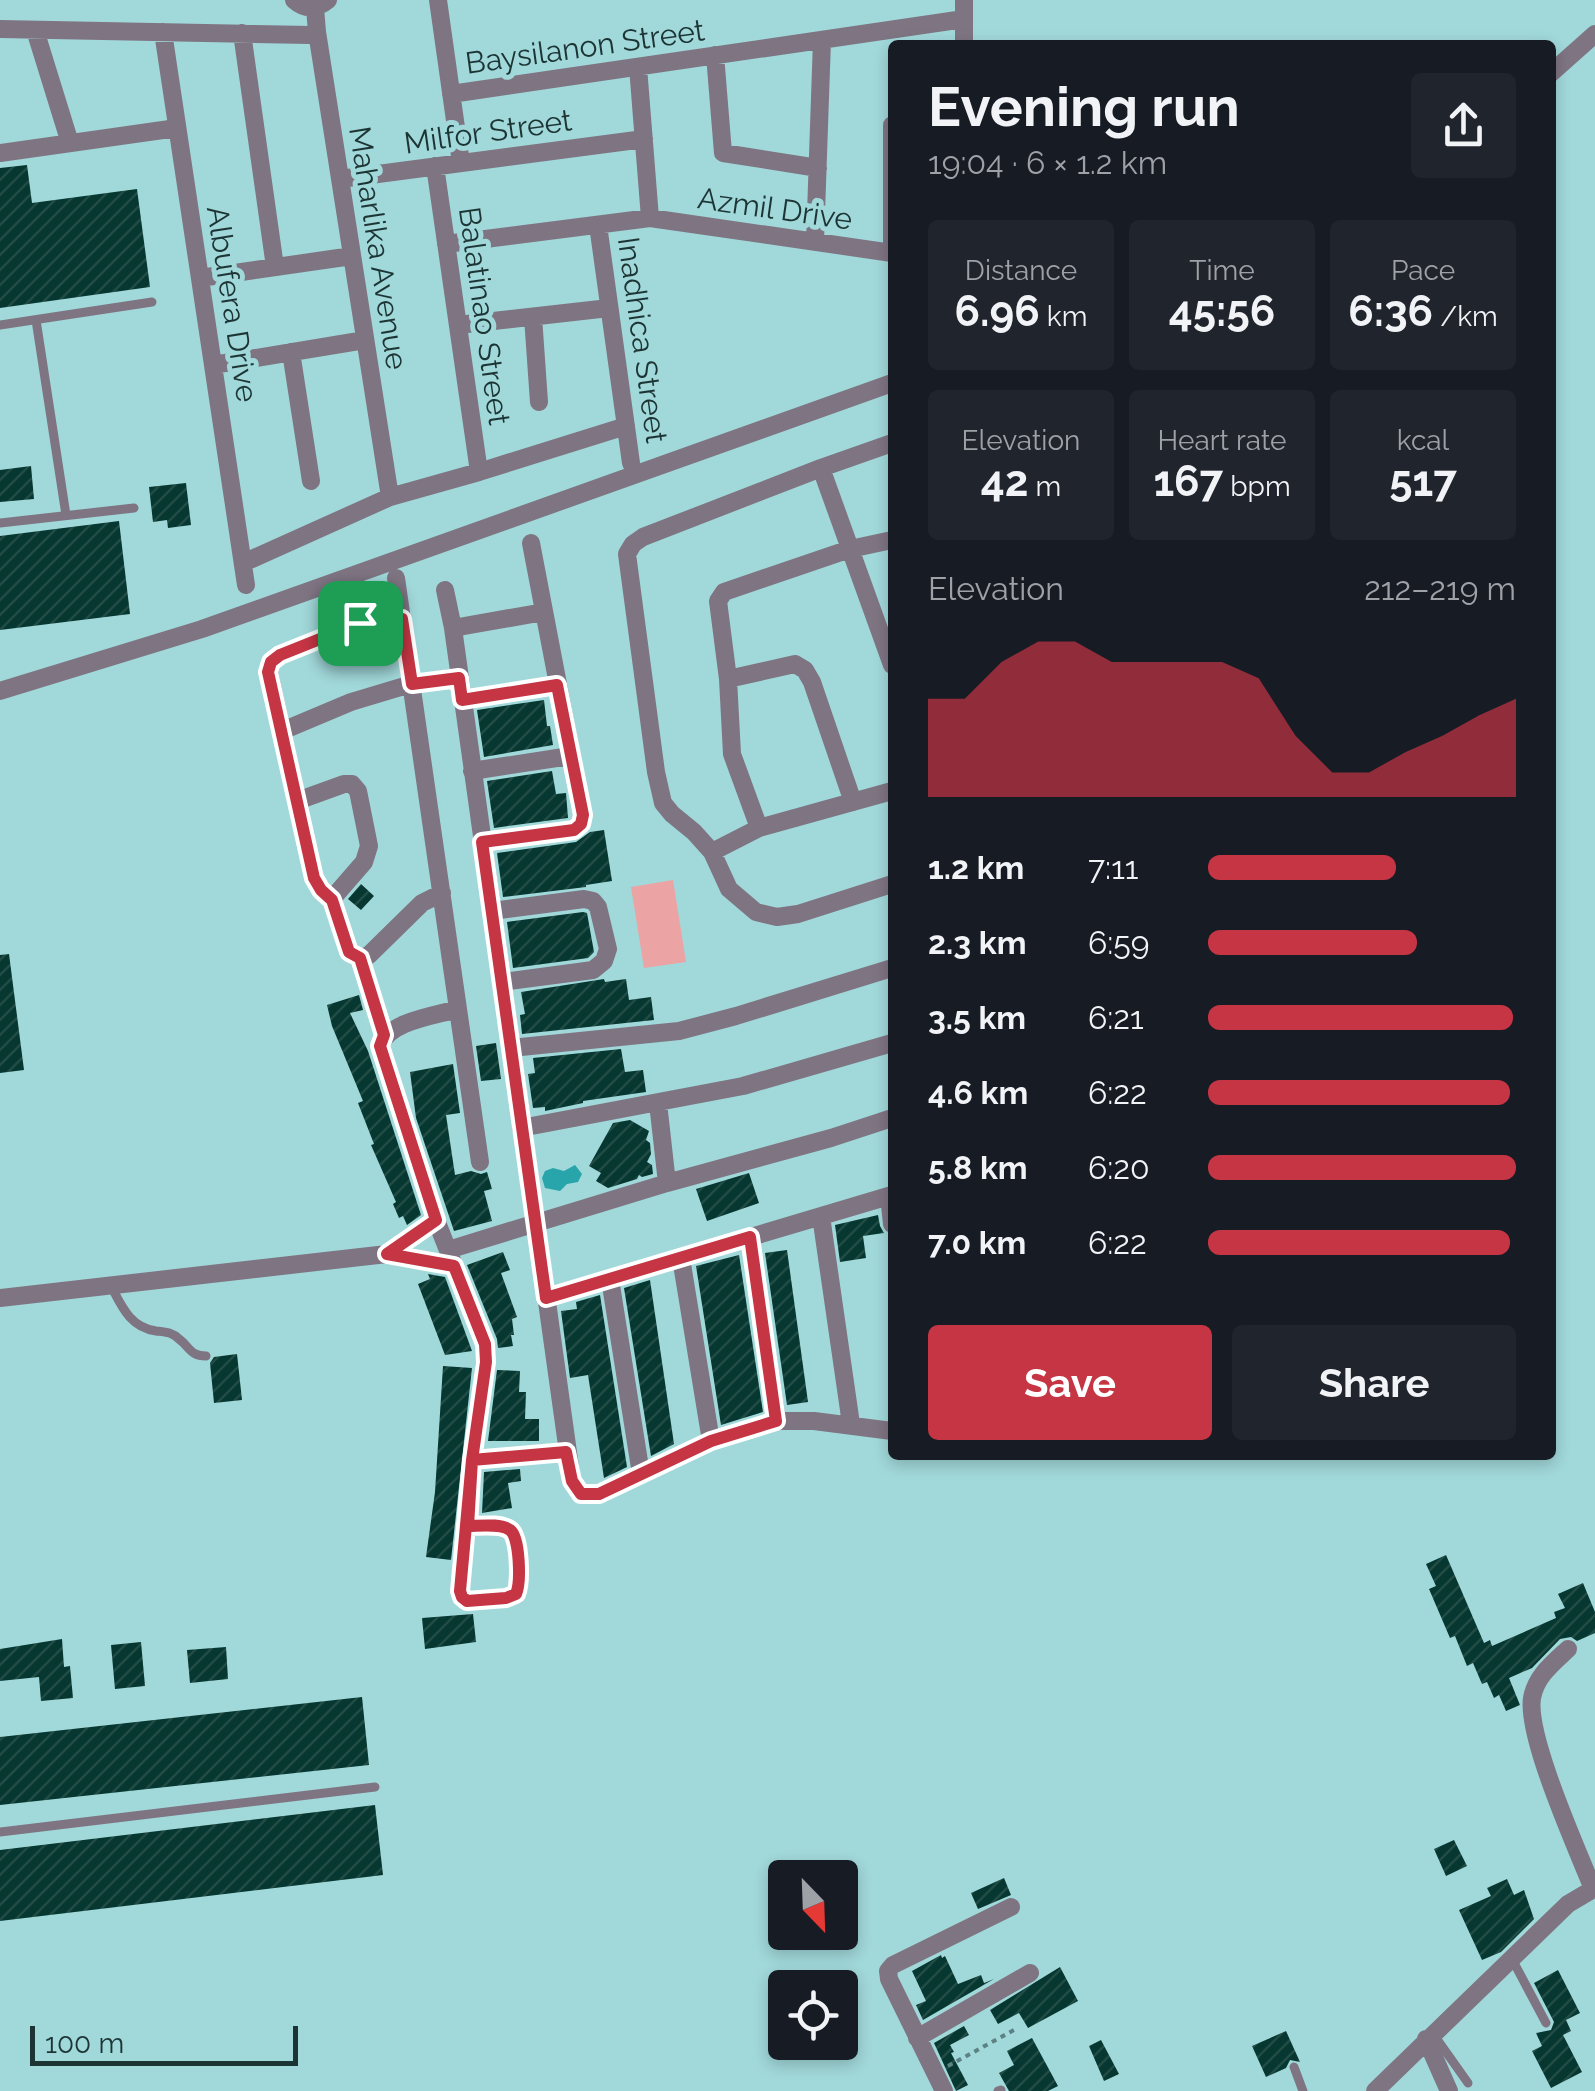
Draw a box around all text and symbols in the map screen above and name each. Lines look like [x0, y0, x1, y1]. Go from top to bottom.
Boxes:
street label: Baysilanon Street [463, 12, 707, 81]
button: share [1411, 73, 1516, 178]
text: Evening run [928, 74, 1240, 139]
street label: Milfor Street [402, 102, 574, 161]
street label: Maharlika Avenue [342, 124, 415, 372]
text: 19:04 · 6 × 1.2 km [928, 144, 1167, 181]
street label: Azmil Drive [696, 180, 855, 237]
street label: Albufera Drive [200, 203, 265, 404]
street label: Balatinao Street [452, 205, 517, 427]
street label: Inadhica Street [611, 235, 674, 445]
text: Distance [965, 254, 1077, 287]
text: Time [1189, 254, 1255, 287]
text: Pace [1391, 254, 1455, 287]
text: 6.96 [955, 287, 1040, 336]
text: 45:56 [1169, 287, 1275, 336]
text: 6:36 [1348, 287, 1433, 336]
text: km [1040, 300, 1087, 333]
text: /km [1433, 300, 1498, 333]
text: Elevation [962, 424, 1080, 457]
text: Heart rate [1158, 424, 1286, 457]
text: kcal [1397, 424, 1449, 457]
text: 42 [981, 457, 1028, 506]
text: 167 [1153, 457, 1223, 506]
text: 517 [1389, 457, 1457, 506]
text: m [1028, 470, 1061, 503]
text: bpm [1223, 470, 1291, 503]
text: Elevation [928, 570, 1064, 607]
text: 212–219 m [1364, 570, 1516, 607]
pin [318, 581, 403, 666]
icon: arrive [333, 596, 388, 651]
text: 1.2 km [928, 849, 1024, 886]
text: 7:11 [1088, 849, 1139, 886]
text: 2.3 km [928, 924, 1026, 961]
text: 6:59 [1088, 924, 1150, 961]
text: 3.5 km [928, 999, 1026, 1036]
text: 6:21 [1088, 999, 1144, 1036]
text: 4.6 km [928, 1074, 1028, 1111]
text: 6:22 [1088, 1074, 1147, 1111]
text: 5.8 km [928, 1149, 1028, 1186]
text: 6:20 [1088, 1149, 1150, 1186]
text: 7.0 km [928, 1224, 1026, 1261]
text: 6:22 [1088, 1224, 1147, 1261]
button: Save [928, 1325, 1212, 1440]
button: Share [1232, 1325, 1516, 1440]
north arrow [768, 1860, 858, 1950]
map controls [768, 1860, 858, 2060]
button: locate [768, 1970, 858, 2060]
scale bar [30, 2021, 298, 2066]
text: 100 m [45, 2027, 124, 2060]

